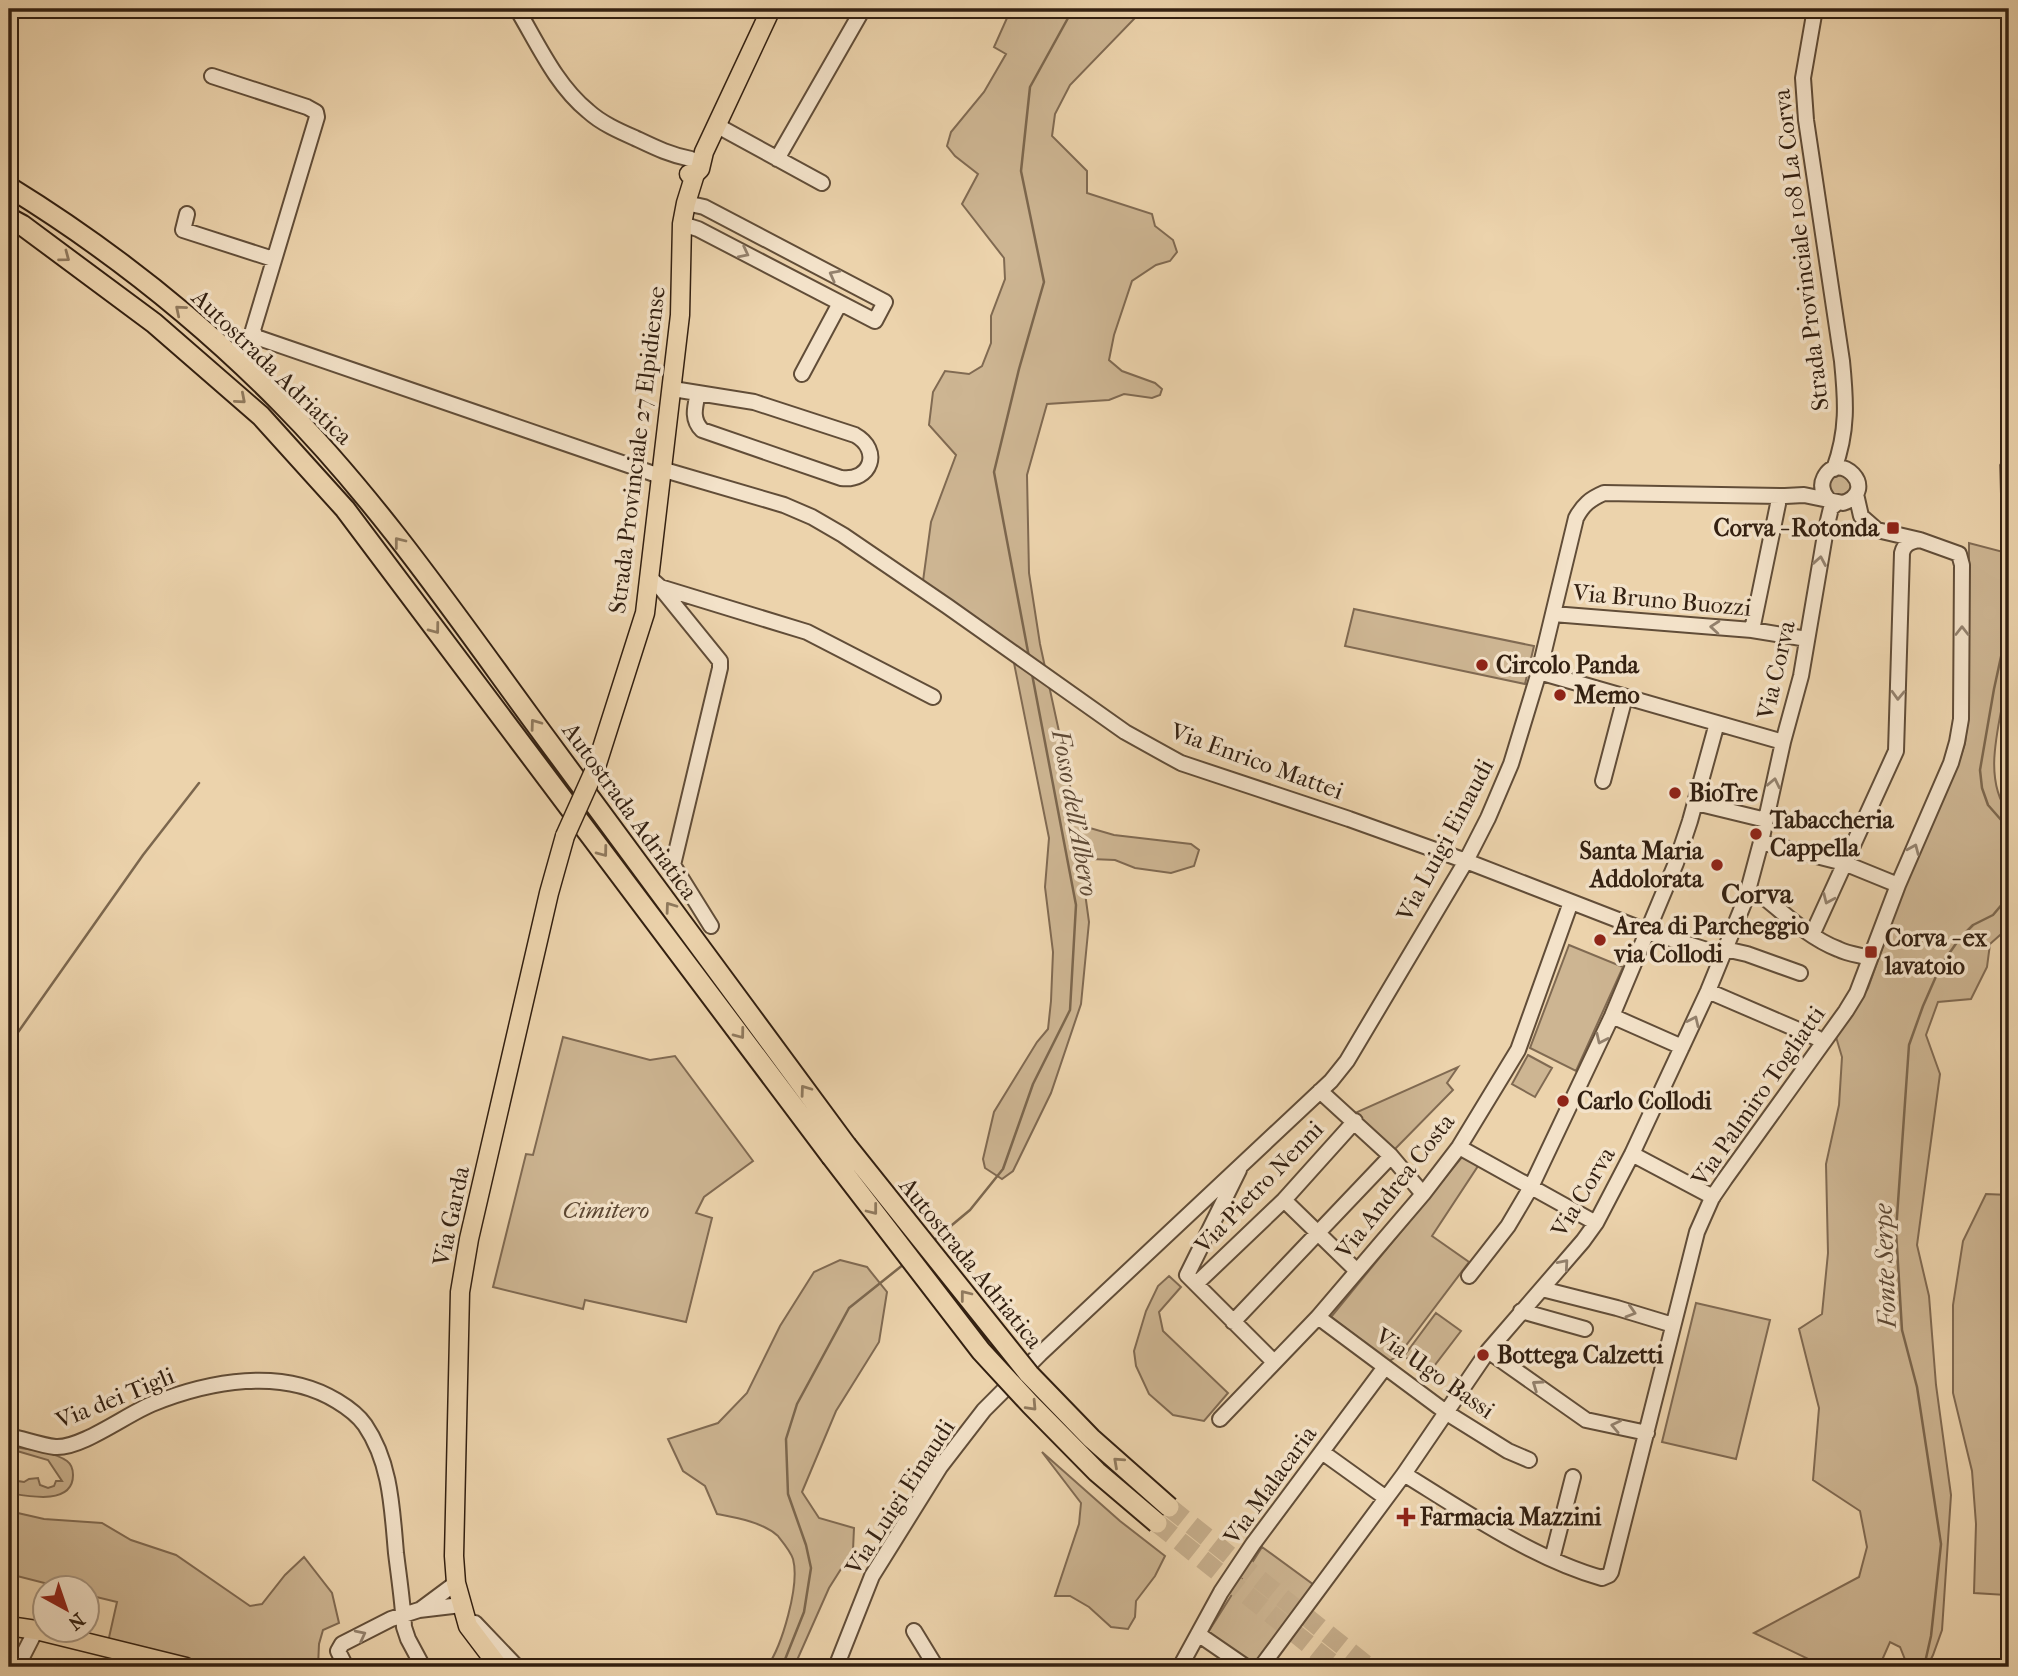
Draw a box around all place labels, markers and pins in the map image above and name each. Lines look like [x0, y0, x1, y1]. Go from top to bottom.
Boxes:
place label: Corva - Rotonda [1714, 514, 1880, 542]
marker: Corva - Rotonda [1885, 520, 1901, 536]
place label: Circolo Panda [1496, 651, 1640, 679]
marker: Circolo Panda [1474, 657, 1490, 673]
place label: Memo [1574, 681, 1640, 709]
marker: Memo [1552, 687, 1568, 703]
place label: BioTre [1689, 779, 1758, 807]
marker: BioTre [1667, 785, 1683, 801]
place label: Tabaccheria Cappella [1769, 806, 1895, 862]
marker: Tabaccheria Cappella [1748, 826, 1764, 842]
place label: Santa Maria Addolorata [1579, 837, 1704, 893]
marker: Santa Maria Addolorata [1709, 857, 1725, 873]
place label: Area di Parcheggio via Collodi [1612, 912, 1809, 968]
place label: Corva - ex lavatoio [1884, 924, 1987, 980]
marker: Area di Parcheggio via Collodi [1592, 932, 1608, 948]
marker: Corva - ex lavatoio [1863, 944, 1879, 960]
place label: Carlo Collodi [1577, 1087, 1713, 1115]
marker: Carlo Collodi [1555, 1093, 1571, 1109]
place label: Bottega Calzetti [1497, 1341, 1664, 1369]
marker: Bottega Calzetti [1475, 1347, 1491, 1363]
place label: Farmacia Mazzini [1419, 1503, 1602, 1531]
marker: Farmacia Mazzini [1398, 1509, 1414, 1525]

